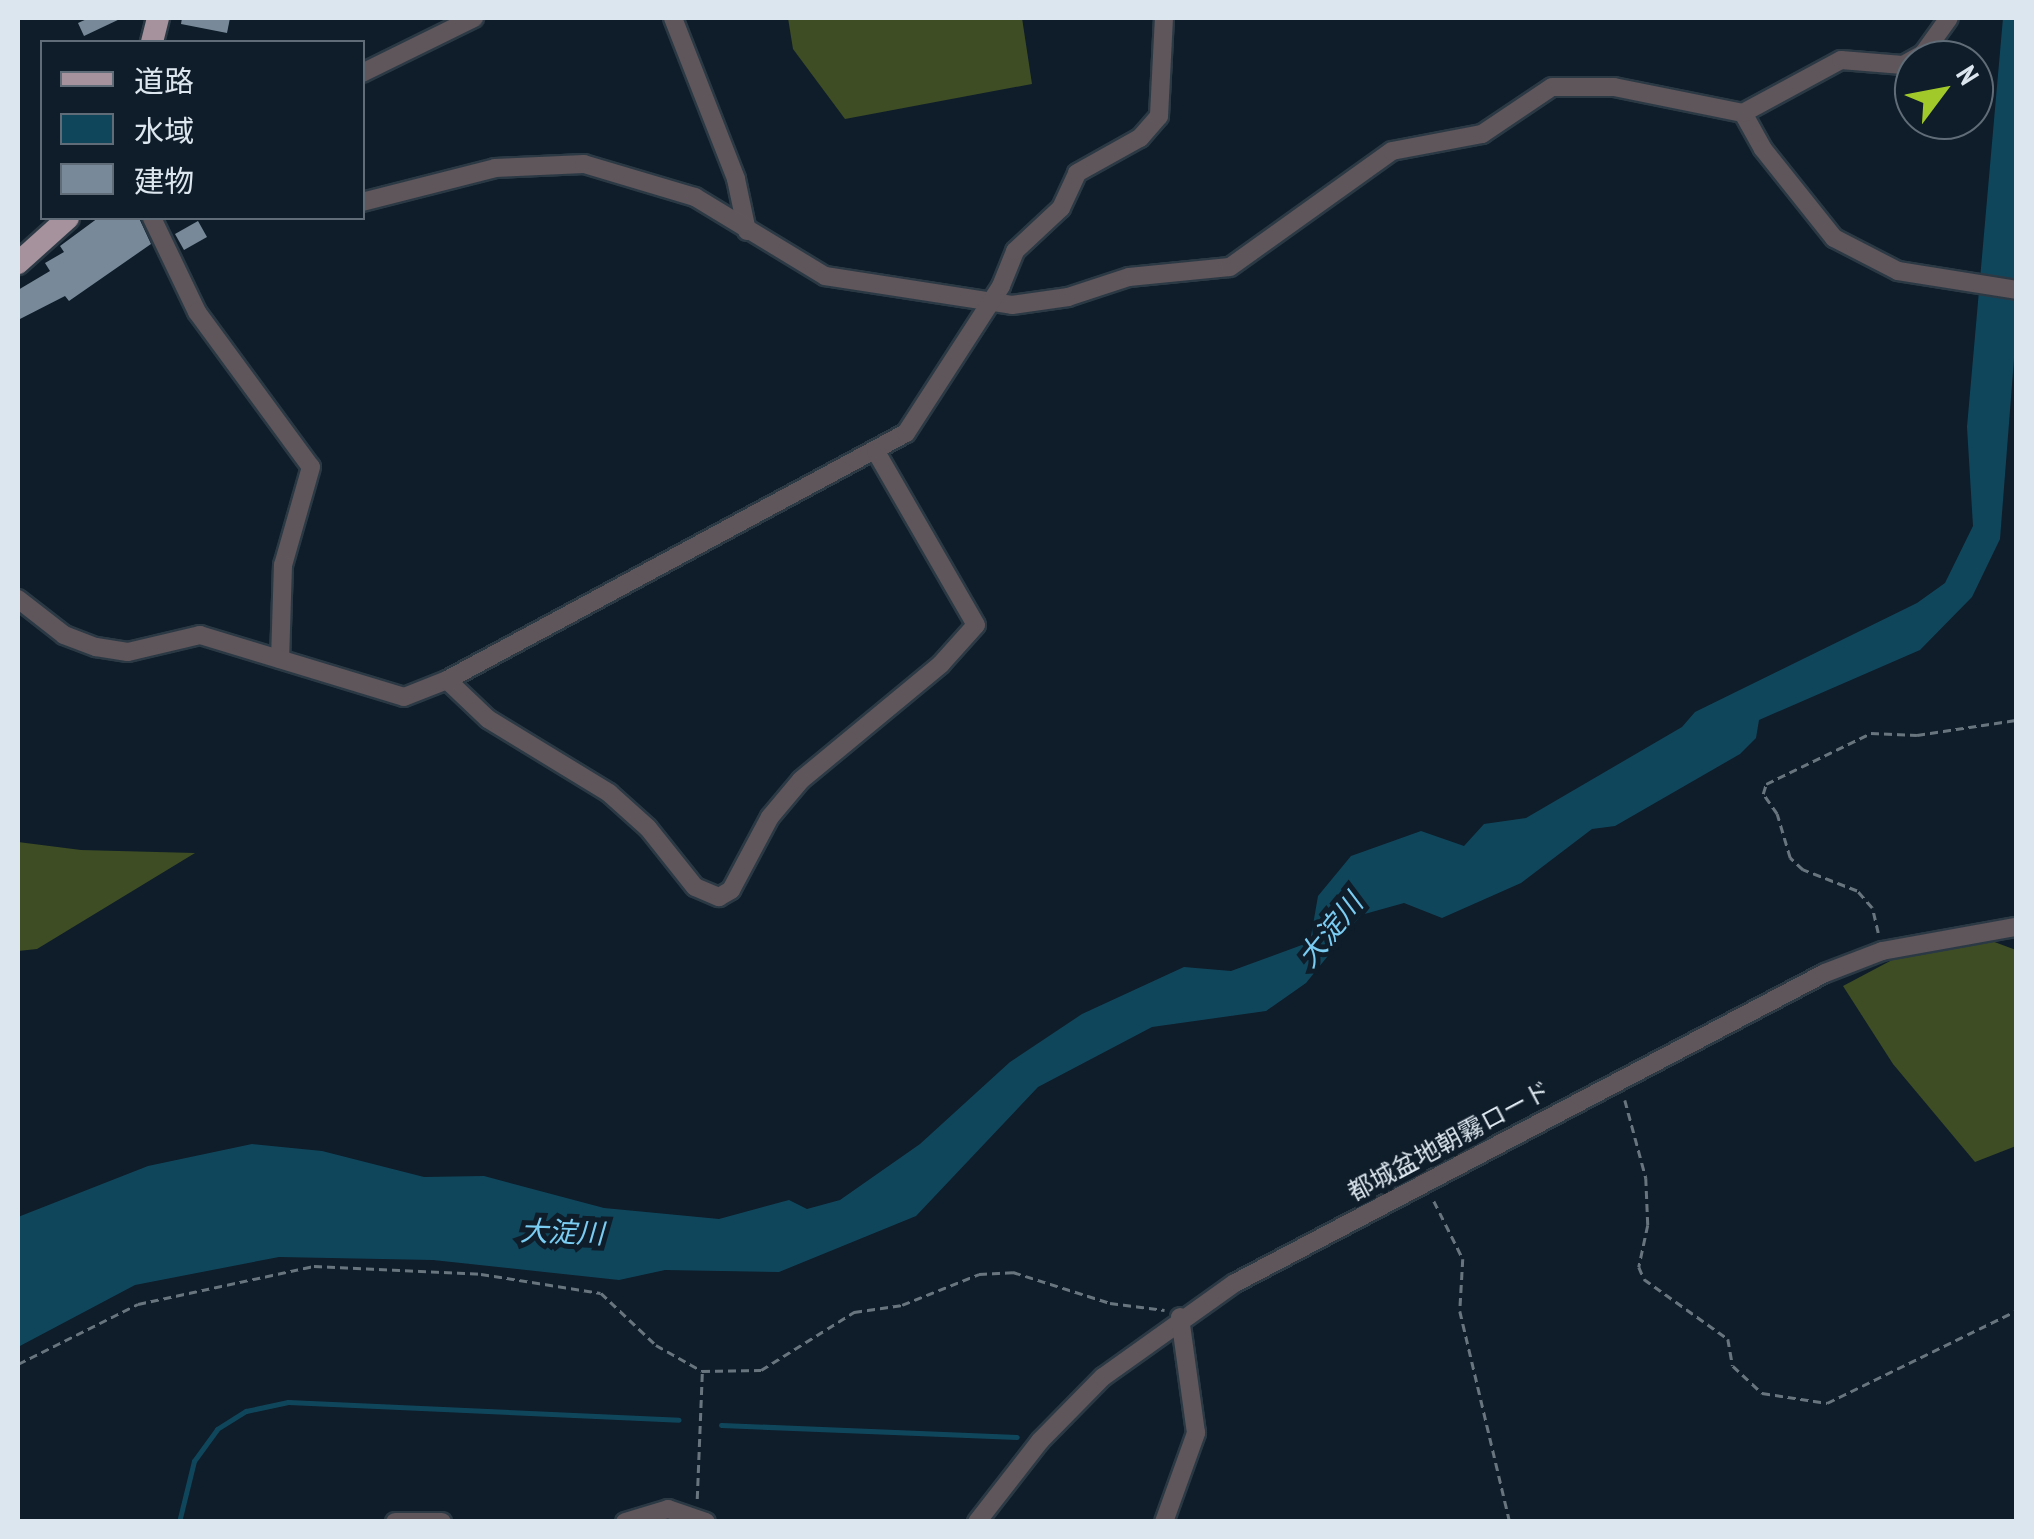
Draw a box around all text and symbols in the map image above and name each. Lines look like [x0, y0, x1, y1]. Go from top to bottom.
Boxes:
legend [40, 40, 365, 220]
north arrow [1894, 40, 1994, 140]
text: N [1948, 59, 1988, 91]
text: 道路 [134, 61, 194, 100]
text: 水域 [134, 111, 194, 150]
text: 建物 [134, 161, 194, 200]
water label: 大淀川 [1291, 887, 1369, 973]
street label: 都城盆地朝霧ロード [1343, 1075, 1555, 1207]
water label: 大淀川 [519, 1214, 605, 1250]

